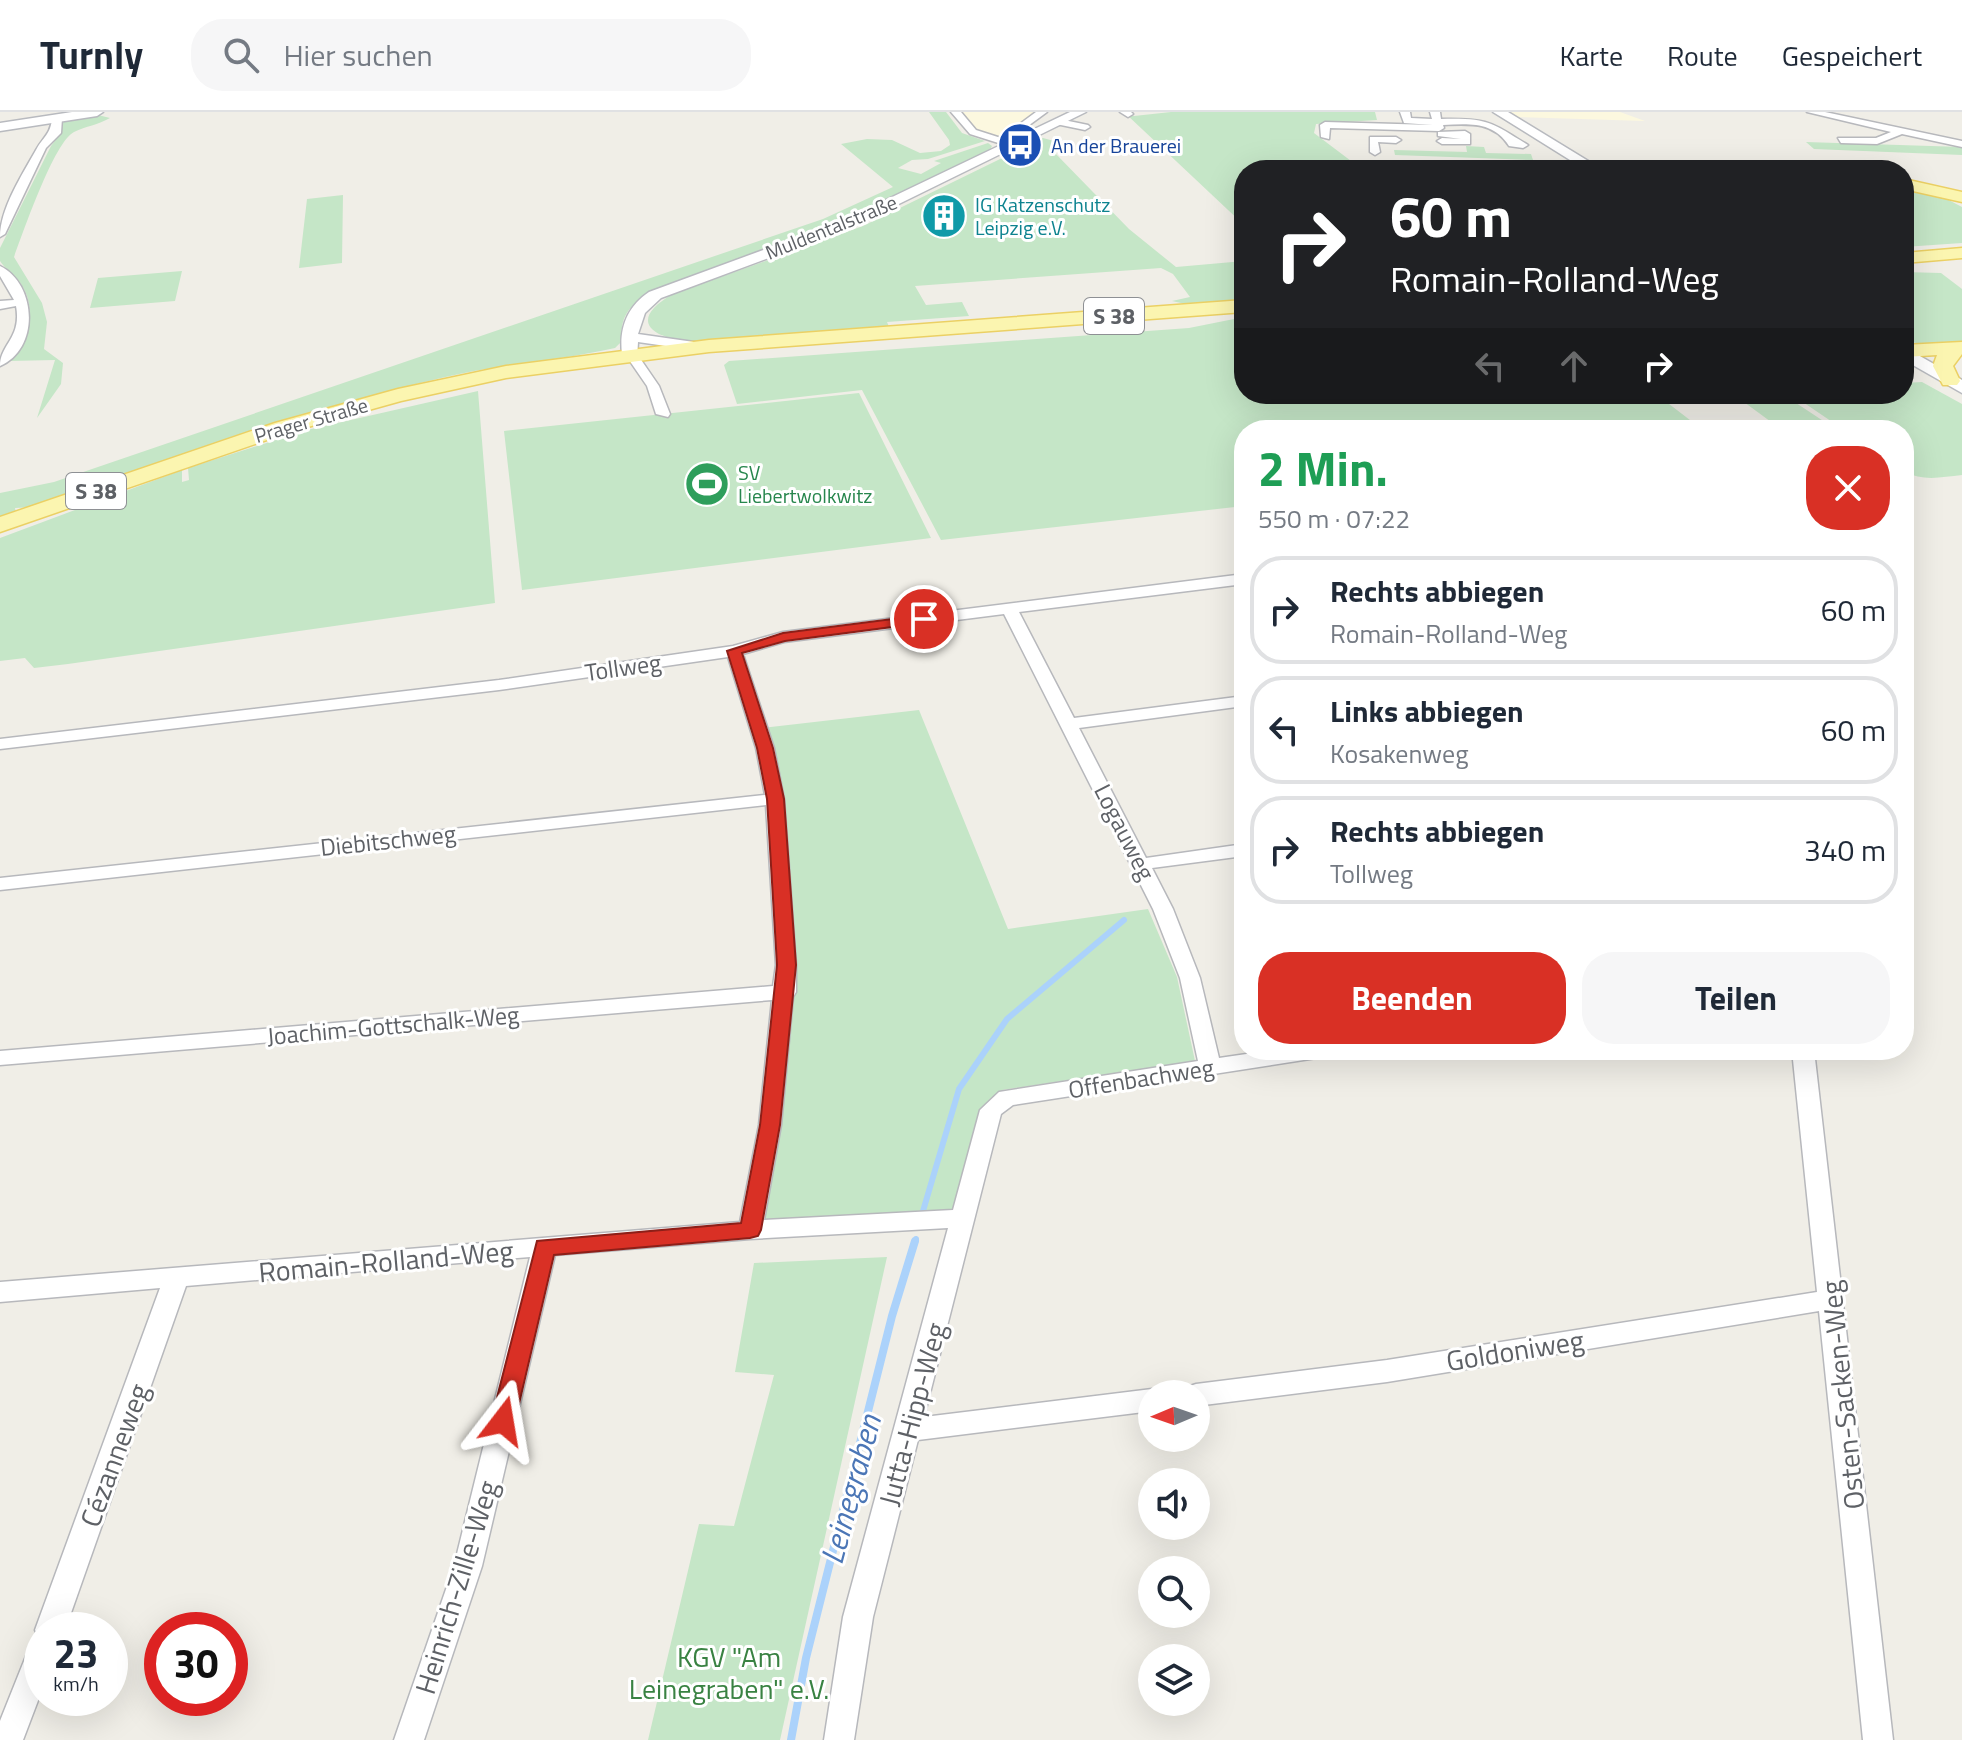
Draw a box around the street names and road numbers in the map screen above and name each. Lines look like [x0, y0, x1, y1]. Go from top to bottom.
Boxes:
street label: Muldentalstraße [760, 186, 902, 268]
road number: S 38 [1084, 298, 1144, 334]
street label: Prager Straße [251, 389, 371, 451]
road number: S 38 [66, 473, 126, 509]
street label: Tollweg [582, 644, 664, 690]
street label: Logauweg [1085, 778, 1165, 886]
street label: Diebitschweg [318, 815, 458, 865]
street label: Joachim-Gottschalk-Weg [265, 996, 521, 1054]
street label: Offenbachweg [1066, 1049, 1216, 1107]
street label: Romain-Rolland-Weg [257, 1228, 515, 1294]
street label: Osten-Sacken-Weg [1809, 1278, 1875, 1512]
street label: Jutta-Hipp-Weg [867, 1318, 957, 1510]
street label: Goldoniweg [1443, 1318, 1587, 1382]
street label: Cézanneweg [68, 1377, 160, 1533]
street label: Heinrich-Zille-Weg [403, 1475, 509, 1699]

